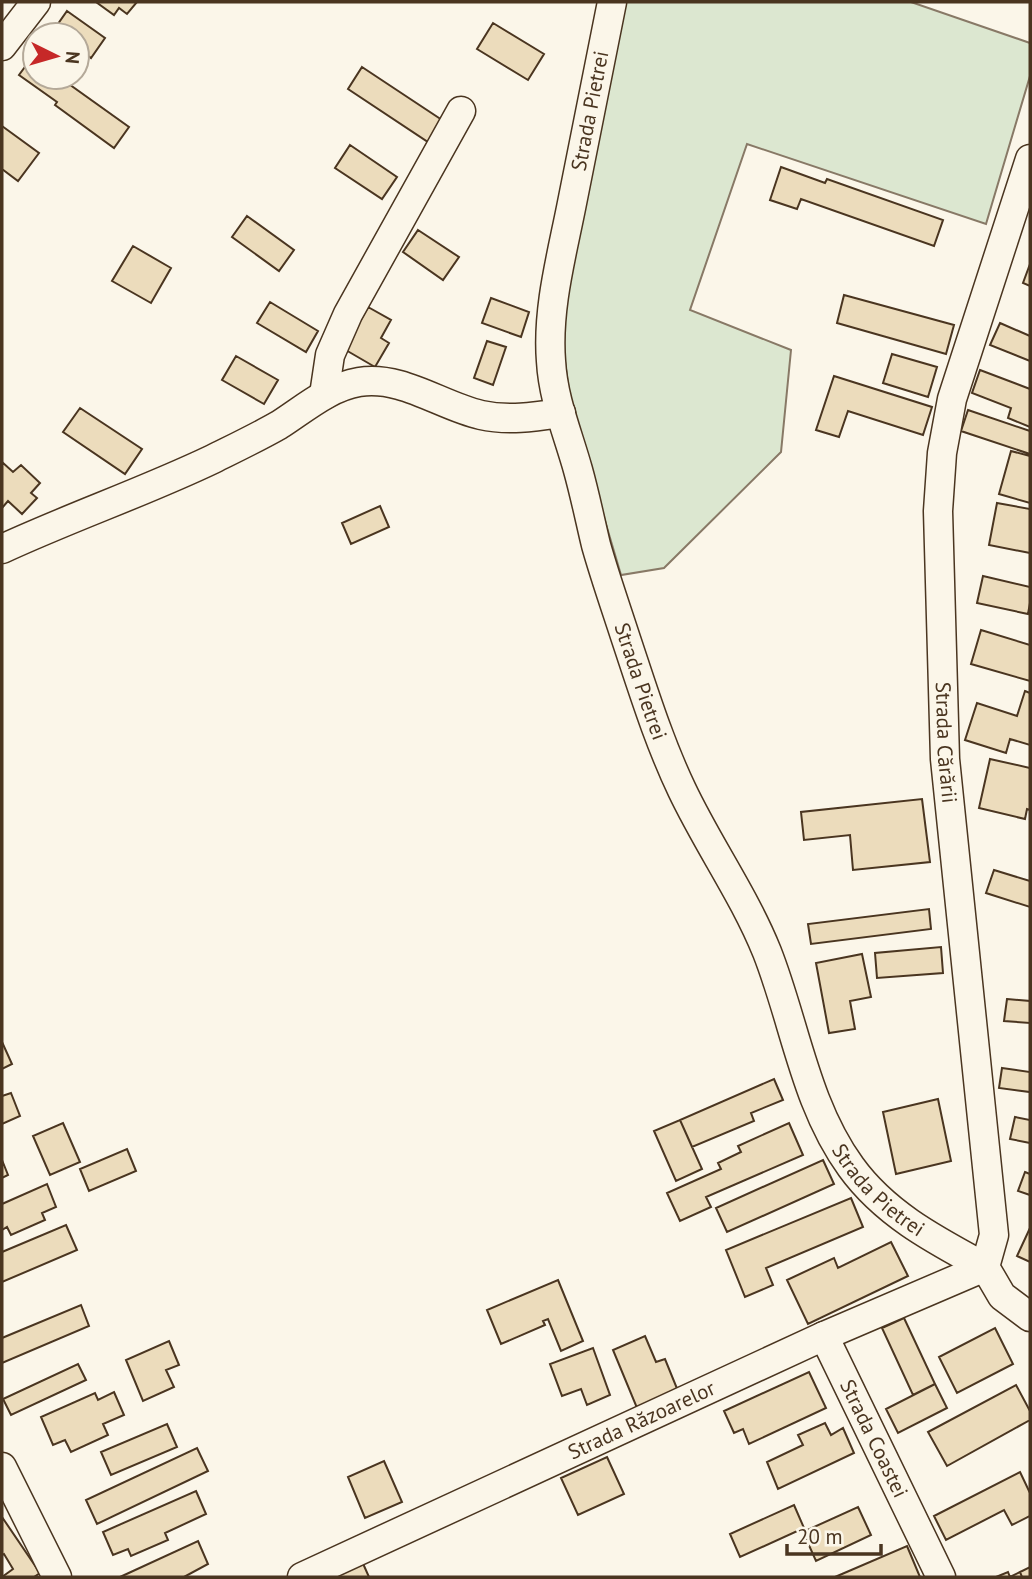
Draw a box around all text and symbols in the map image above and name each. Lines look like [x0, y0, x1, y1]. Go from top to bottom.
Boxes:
north arrow [21, 21, 91, 91]
street label: Strada Pietrei [565, 49, 614, 173]
text: N [60, 50, 85, 65]
street label: Strada Pietrei [609, 619, 673, 744]
street label: Strada Cărării [930, 681, 963, 804]
street label: Strada Pietrei [826, 1139, 930, 1242]
street label: Strada Răzoarelor [564, 1374, 719, 1465]
street label: Strada Coastei [834, 1375, 914, 1502]
scale bar [787, 1512, 881, 1556]
text: 20 m [797, 1523, 843, 1550]

